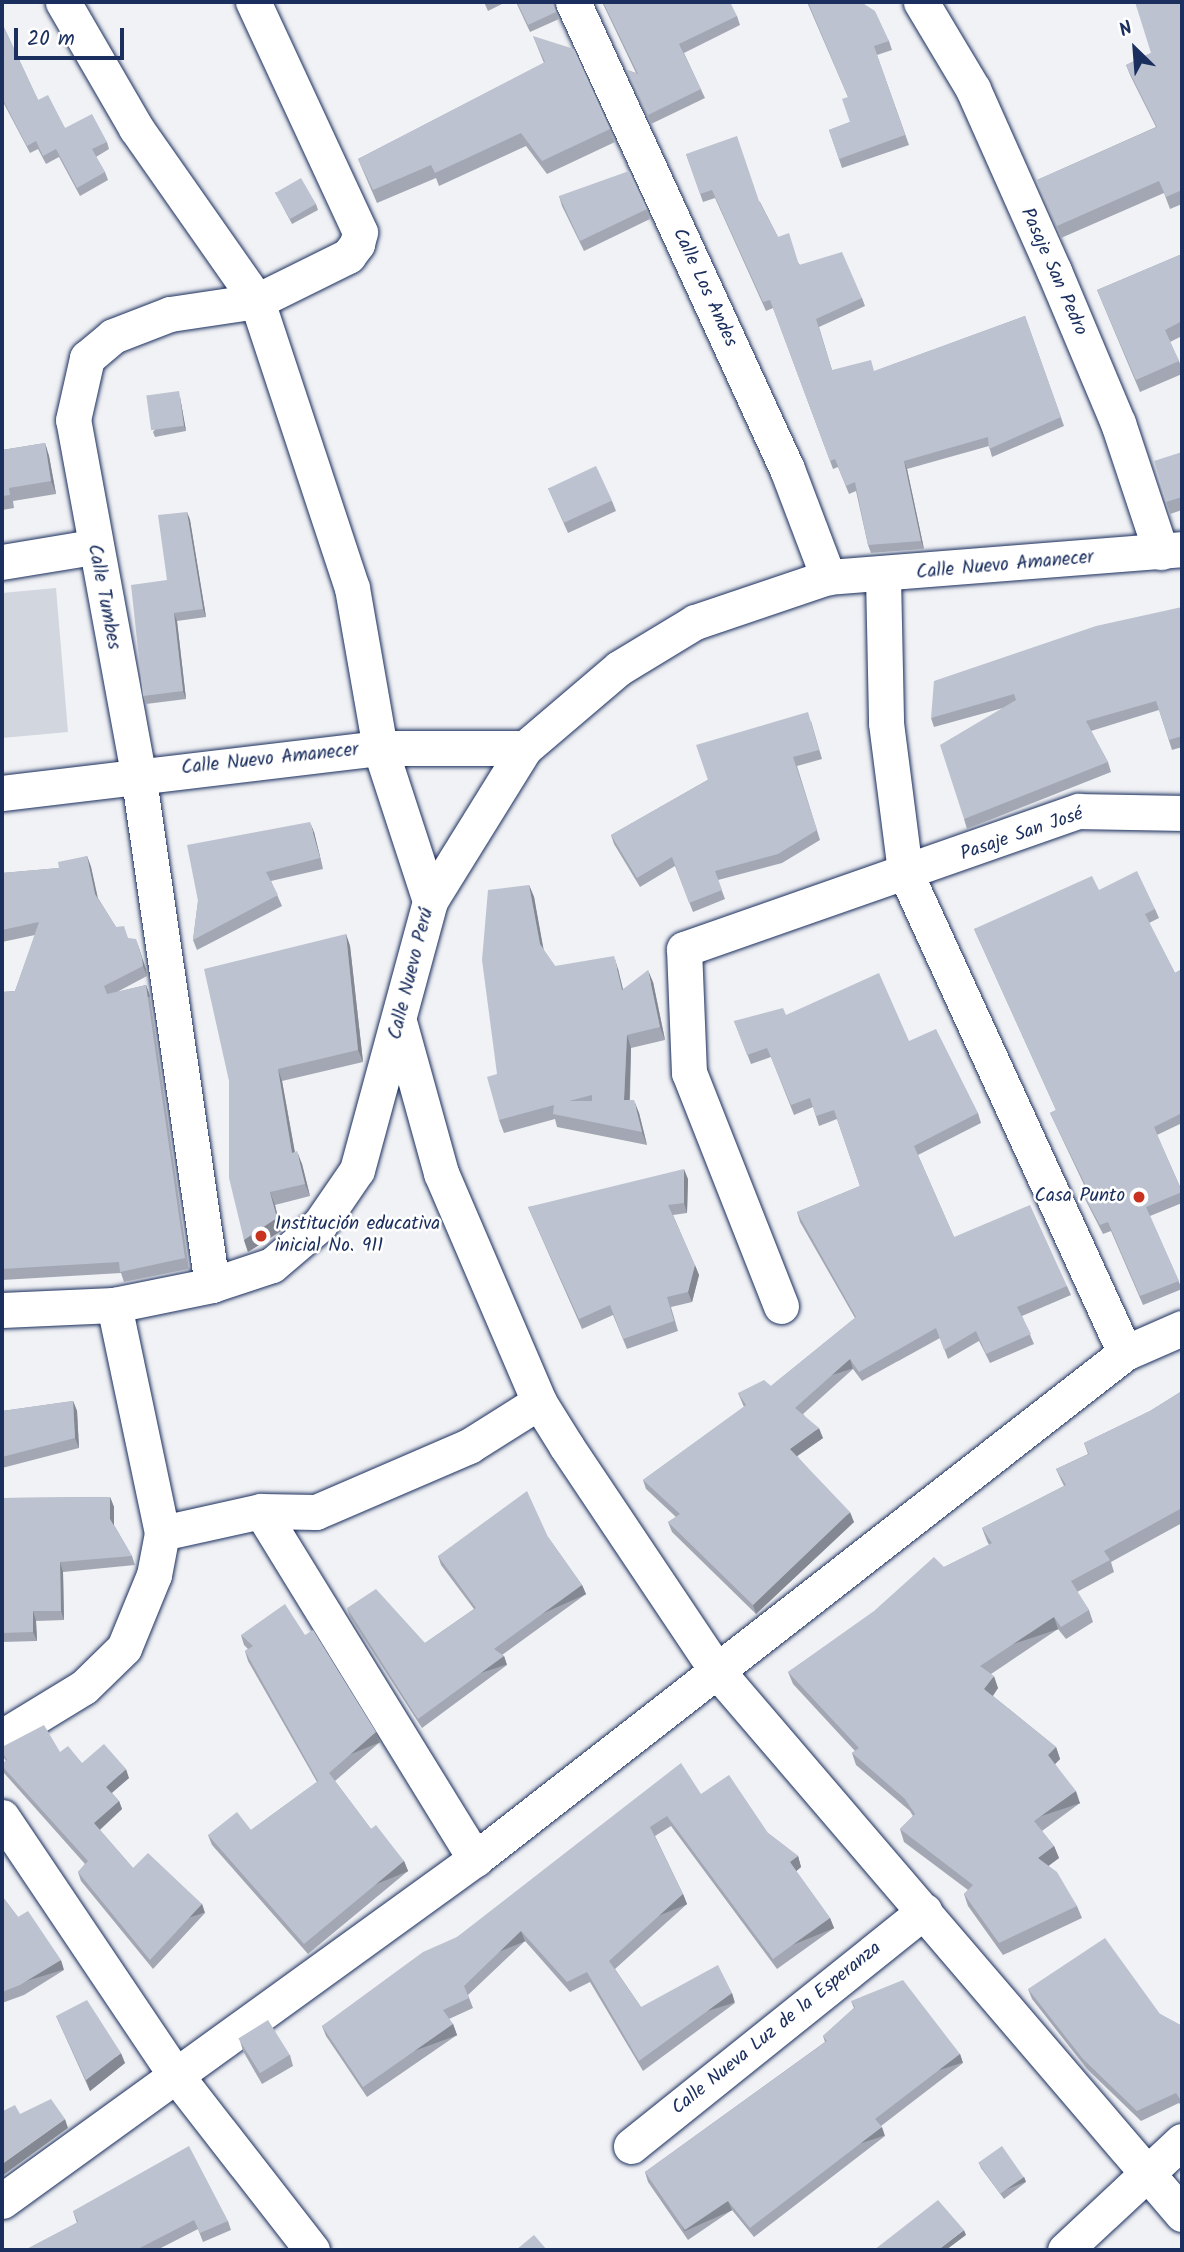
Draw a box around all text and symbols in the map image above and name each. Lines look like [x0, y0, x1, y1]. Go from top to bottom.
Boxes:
scale bar [18, 14, 128, 58]
north arrow [1100, 14, 1170, 84]
text: N [1114, 14, 1138, 46]
text: 20 m [27, 23, 75, 56]
street label: Pasaje San Pedro [1015, 205, 1091, 339]
street label: Calle Los Andes [667, 225, 741, 351]
street label: Calle Tumbes [82, 542, 124, 652]
street label: Calle Nuevo Amanecer [915, 547, 1095, 585]
street label: Calle Nuevo Amanecer [180, 739, 360, 781]
street label: Pasaje San José [958, 803, 1086, 867]
street label: Calle Nuevo Perú [385, 906, 439, 1042]
place label: Casa Punto [1035, 1186, 1125, 1208]
marker: Casa Punto [1131, 1189, 1147, 1205]
place label: Institución educativa inicial No. 911 [275, 1214, 440, 1258]
marker: Institución educativa inicial No. 911 [253, 1228, 269, 1244]
street label: Calle Nueva Luz de la Esperanza [668, 1937, 886, 2121]

